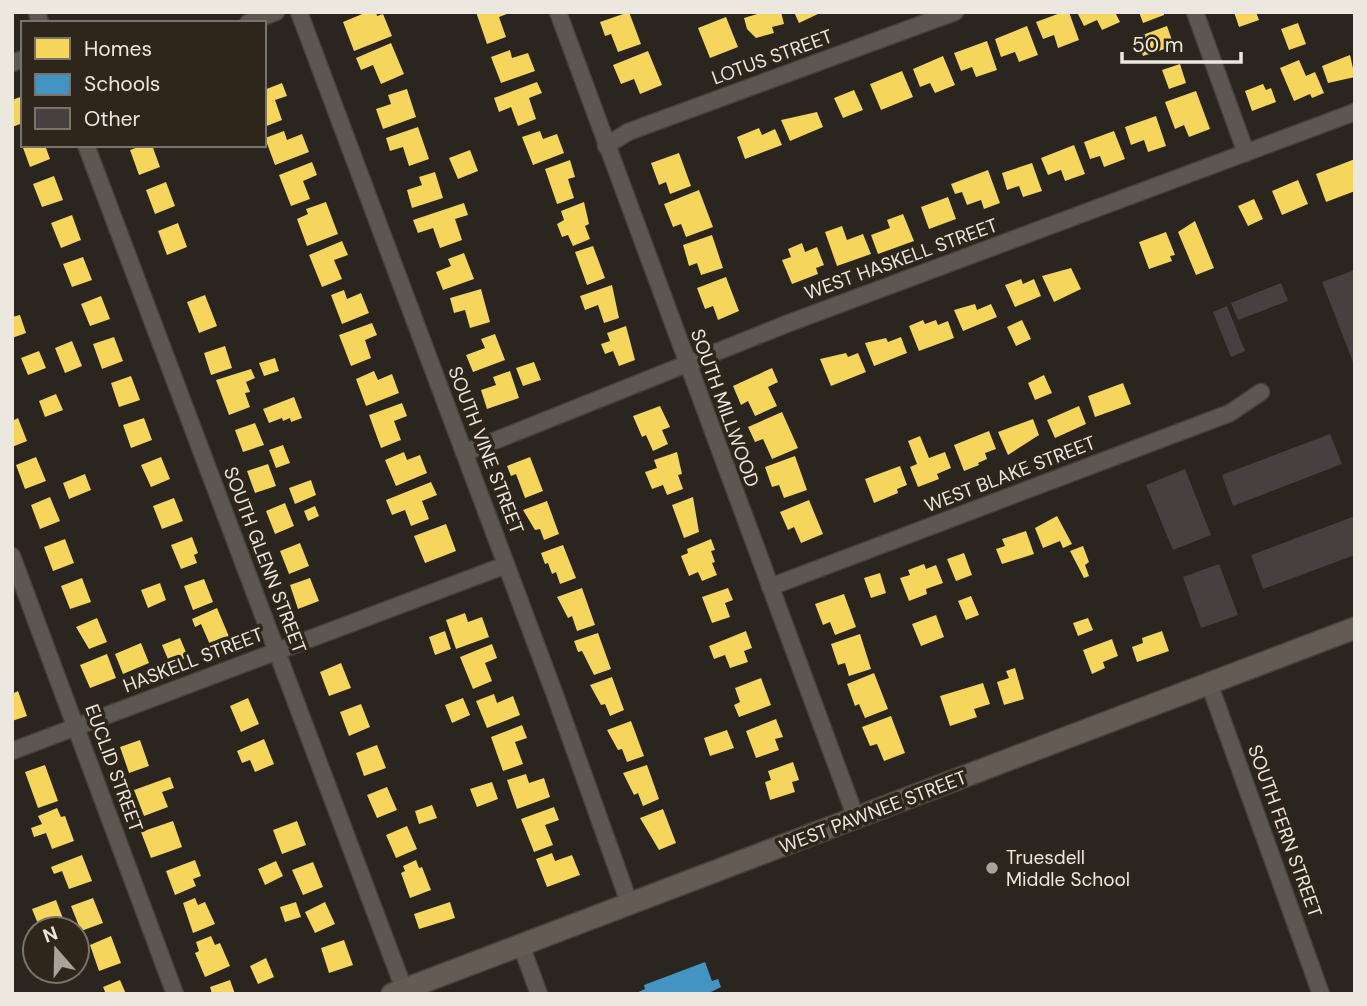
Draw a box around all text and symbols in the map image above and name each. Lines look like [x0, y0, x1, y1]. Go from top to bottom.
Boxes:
legend [21, 21, 266, 147]
scale bar [1122, 21, 1241, 65]
street label: LOTUS STREET [708, 23, 836, 90]
text: 50 m [1132, 31, 1183, 59]
text: Homes [84, 35, 152, 63]
text: Schools [84, 70, 160, 98]
text: Other [84, 105, 140, 133]
street label: WEST HASKELL STREET [801, 212, 1001, 306]
street label: SOUTH MILLWOOD [685, 326, 765, 490]
street label: SOUTH VINE STREET [442, 363, 530, 538]
street label: WEST BLAKE STREET [921, 430, 1099, 518]
street label: SOUTH GLENN STREET [218, 463, 312, 657]
street label: HASKELL STREET [119, 622, 267, 698]
street label: EUCLID STREET [79, 701, 149, 836]
street label: SOUTH FERN STREET [1242, 741, 1328, 921]
street label: WEST PAWNEE STREET [776, 765, 971, 859]
place label: Truesdell Middle School [1006, 845, 1130, 892]
marker: Truesdell Middle School [984, 860, 1000, 876]
north arrow [21, 915, 91, 985]
text: N [40, 920, 61, 949]

